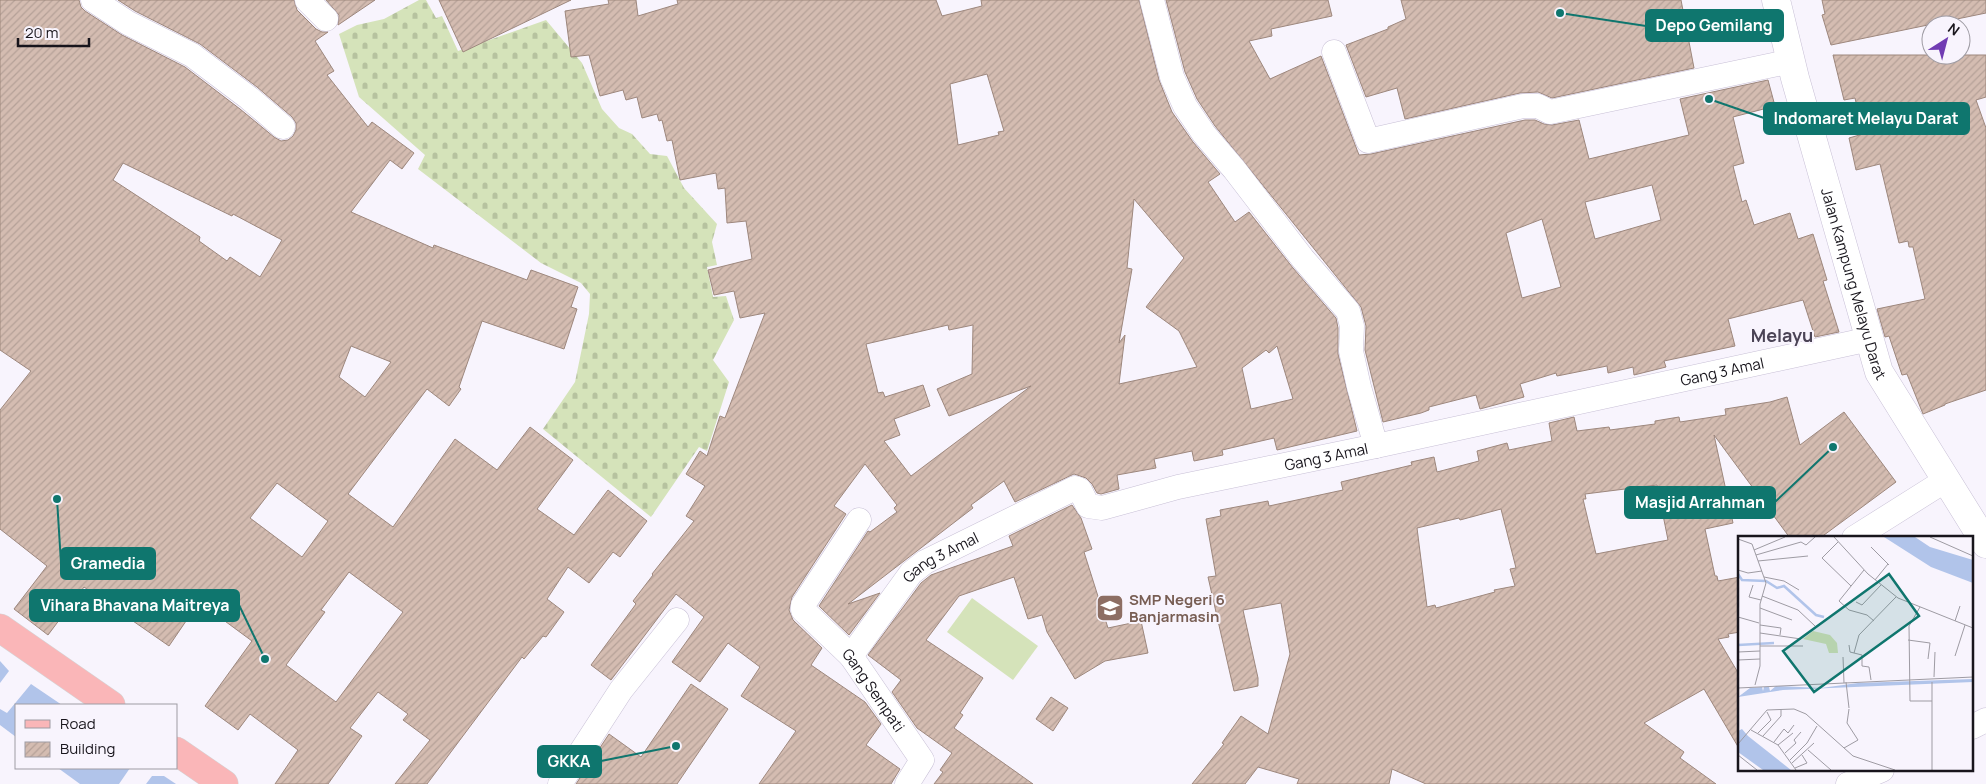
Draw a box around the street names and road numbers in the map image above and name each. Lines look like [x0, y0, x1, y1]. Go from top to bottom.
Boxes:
street label: Jalan Kampung Melayu Darat [1816, 185, 1892, 384]
street label: Gang 3 Amal [1678, 352, 1766, 390]
street label: Gang 3 Amal [1282, 437, 1370, 475]
street label: Gang 3 Amal [897, 527, 982, 586]
street label: Gang Sempati [838, 643, 910, 736]

